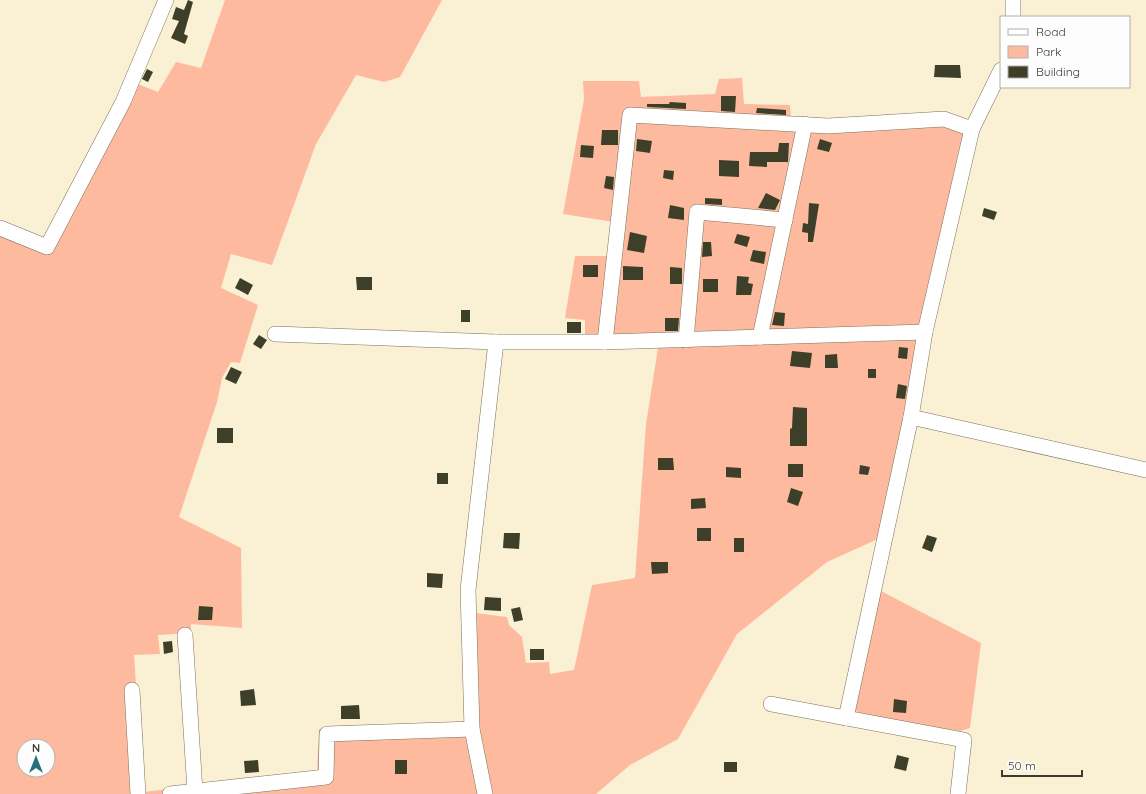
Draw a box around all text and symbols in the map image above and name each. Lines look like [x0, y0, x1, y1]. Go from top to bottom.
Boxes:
legend [1000, 16, 1130, 88]
text: Road [1036, 24, 1066, 39]
text: Park [1036, 44, 1061, 59]
text: Building [1036, 64, 1080, 79]
north arrow [16, 738, 56, 778]
text: N [32, 741, 40, 755]
scale bar [1002, 752, 1082, 778]
text: 50 m [1008, 758, 1036, 773]

